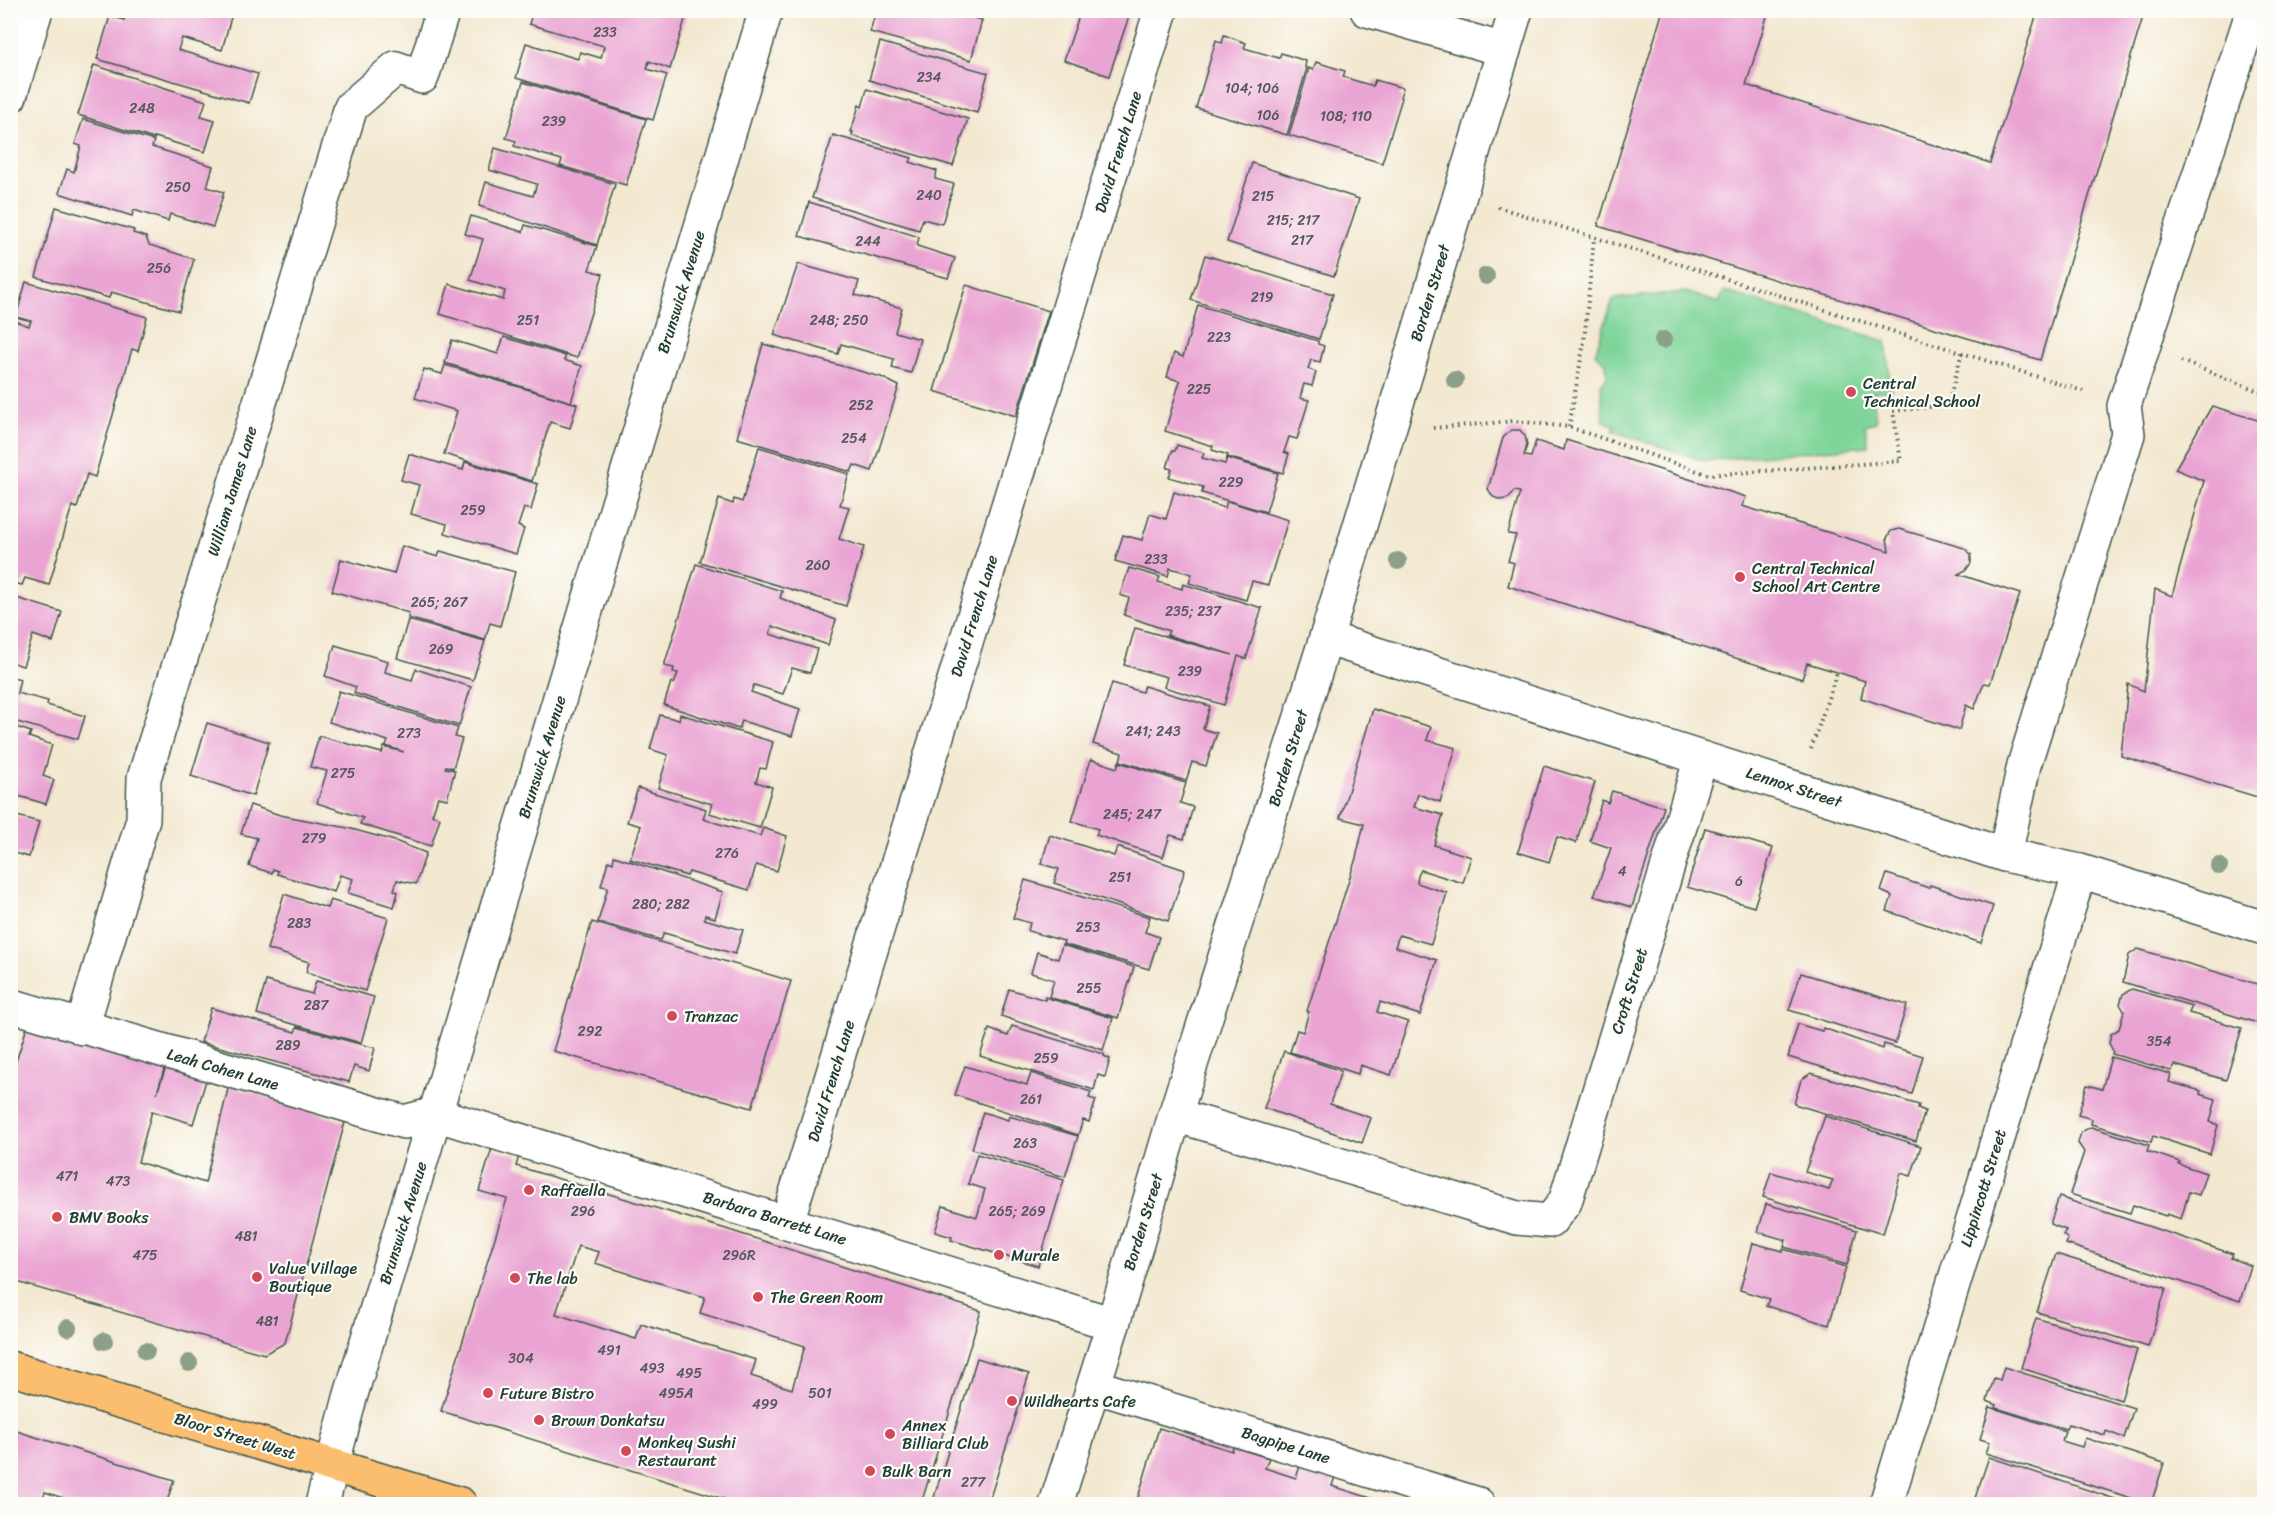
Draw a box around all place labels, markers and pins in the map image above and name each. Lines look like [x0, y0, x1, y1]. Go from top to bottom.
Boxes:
place label: Central Technical School [1863, 369, 1981, 416]
marker: Central Technical School [1844, 385, 1858, 399]
place label: Central Technical School Art Centre [1752, 554, 1880, 601]
marker: Central Technical School Art Centre [1733, 570, 1747, 584]
place label: Tranzac [684, 1002, 738, 1031]
marker: Tranzac [665, 1009, 679, 1023]
place label: Raffaella [541, 1176, 606, 1205]
marker: Raffaella [522, 1183, 536, 1197]
place label: BMV Books [69, 1203, 149, 1232]
marker: BMV Books [50, 1210, 64, 1224]
place label: Murale [1011, 1241, 1060, 1270]
marker: Murale [992, 1248, 1006, 1262]
place label: Value Village Boutique [269, 1254, 358, 1301]
place label: The lab [527, 1264, 578, 1293]
marker: Value Village Boutique [250, 1270, 264, 1284]
marker: The lab [508, 1271, 522, 1285]
place label: The Green Room [770, 1283, 883, 1312]
marker: The Green Room [751, 1290, 765, 1304]
place label: Future Bistro [500, 1379, 594, 1408]
marker: Future Bistro [481, 1386, 495, 1400]
place label: Wildhearts Cafe [1024, 1387, 1136, 1416]
marker: Wildhearts Cafe [1005, 1394, 1019, 1408]
place label: Brown Donkatsu [551, 1406, 665, 1435]
place label: Annex Billiard Club [901, 1411, 989, 1458]
marker: Brown Donkatsu [532, 1413, 546, 1427]
marker: Annex Billiard Club [883, 1427, 897, 1441]
place label: Monkey Sushi Restaurant [638, 1428, 736, 1475]
marker: Monkey Sushi Restaurant [619, 1444, 633, 1458]
place label: Bulk Barn [882, 1457, 952, 1486]
marker: Bulk Barn [863, 1464, 877, 1478]

